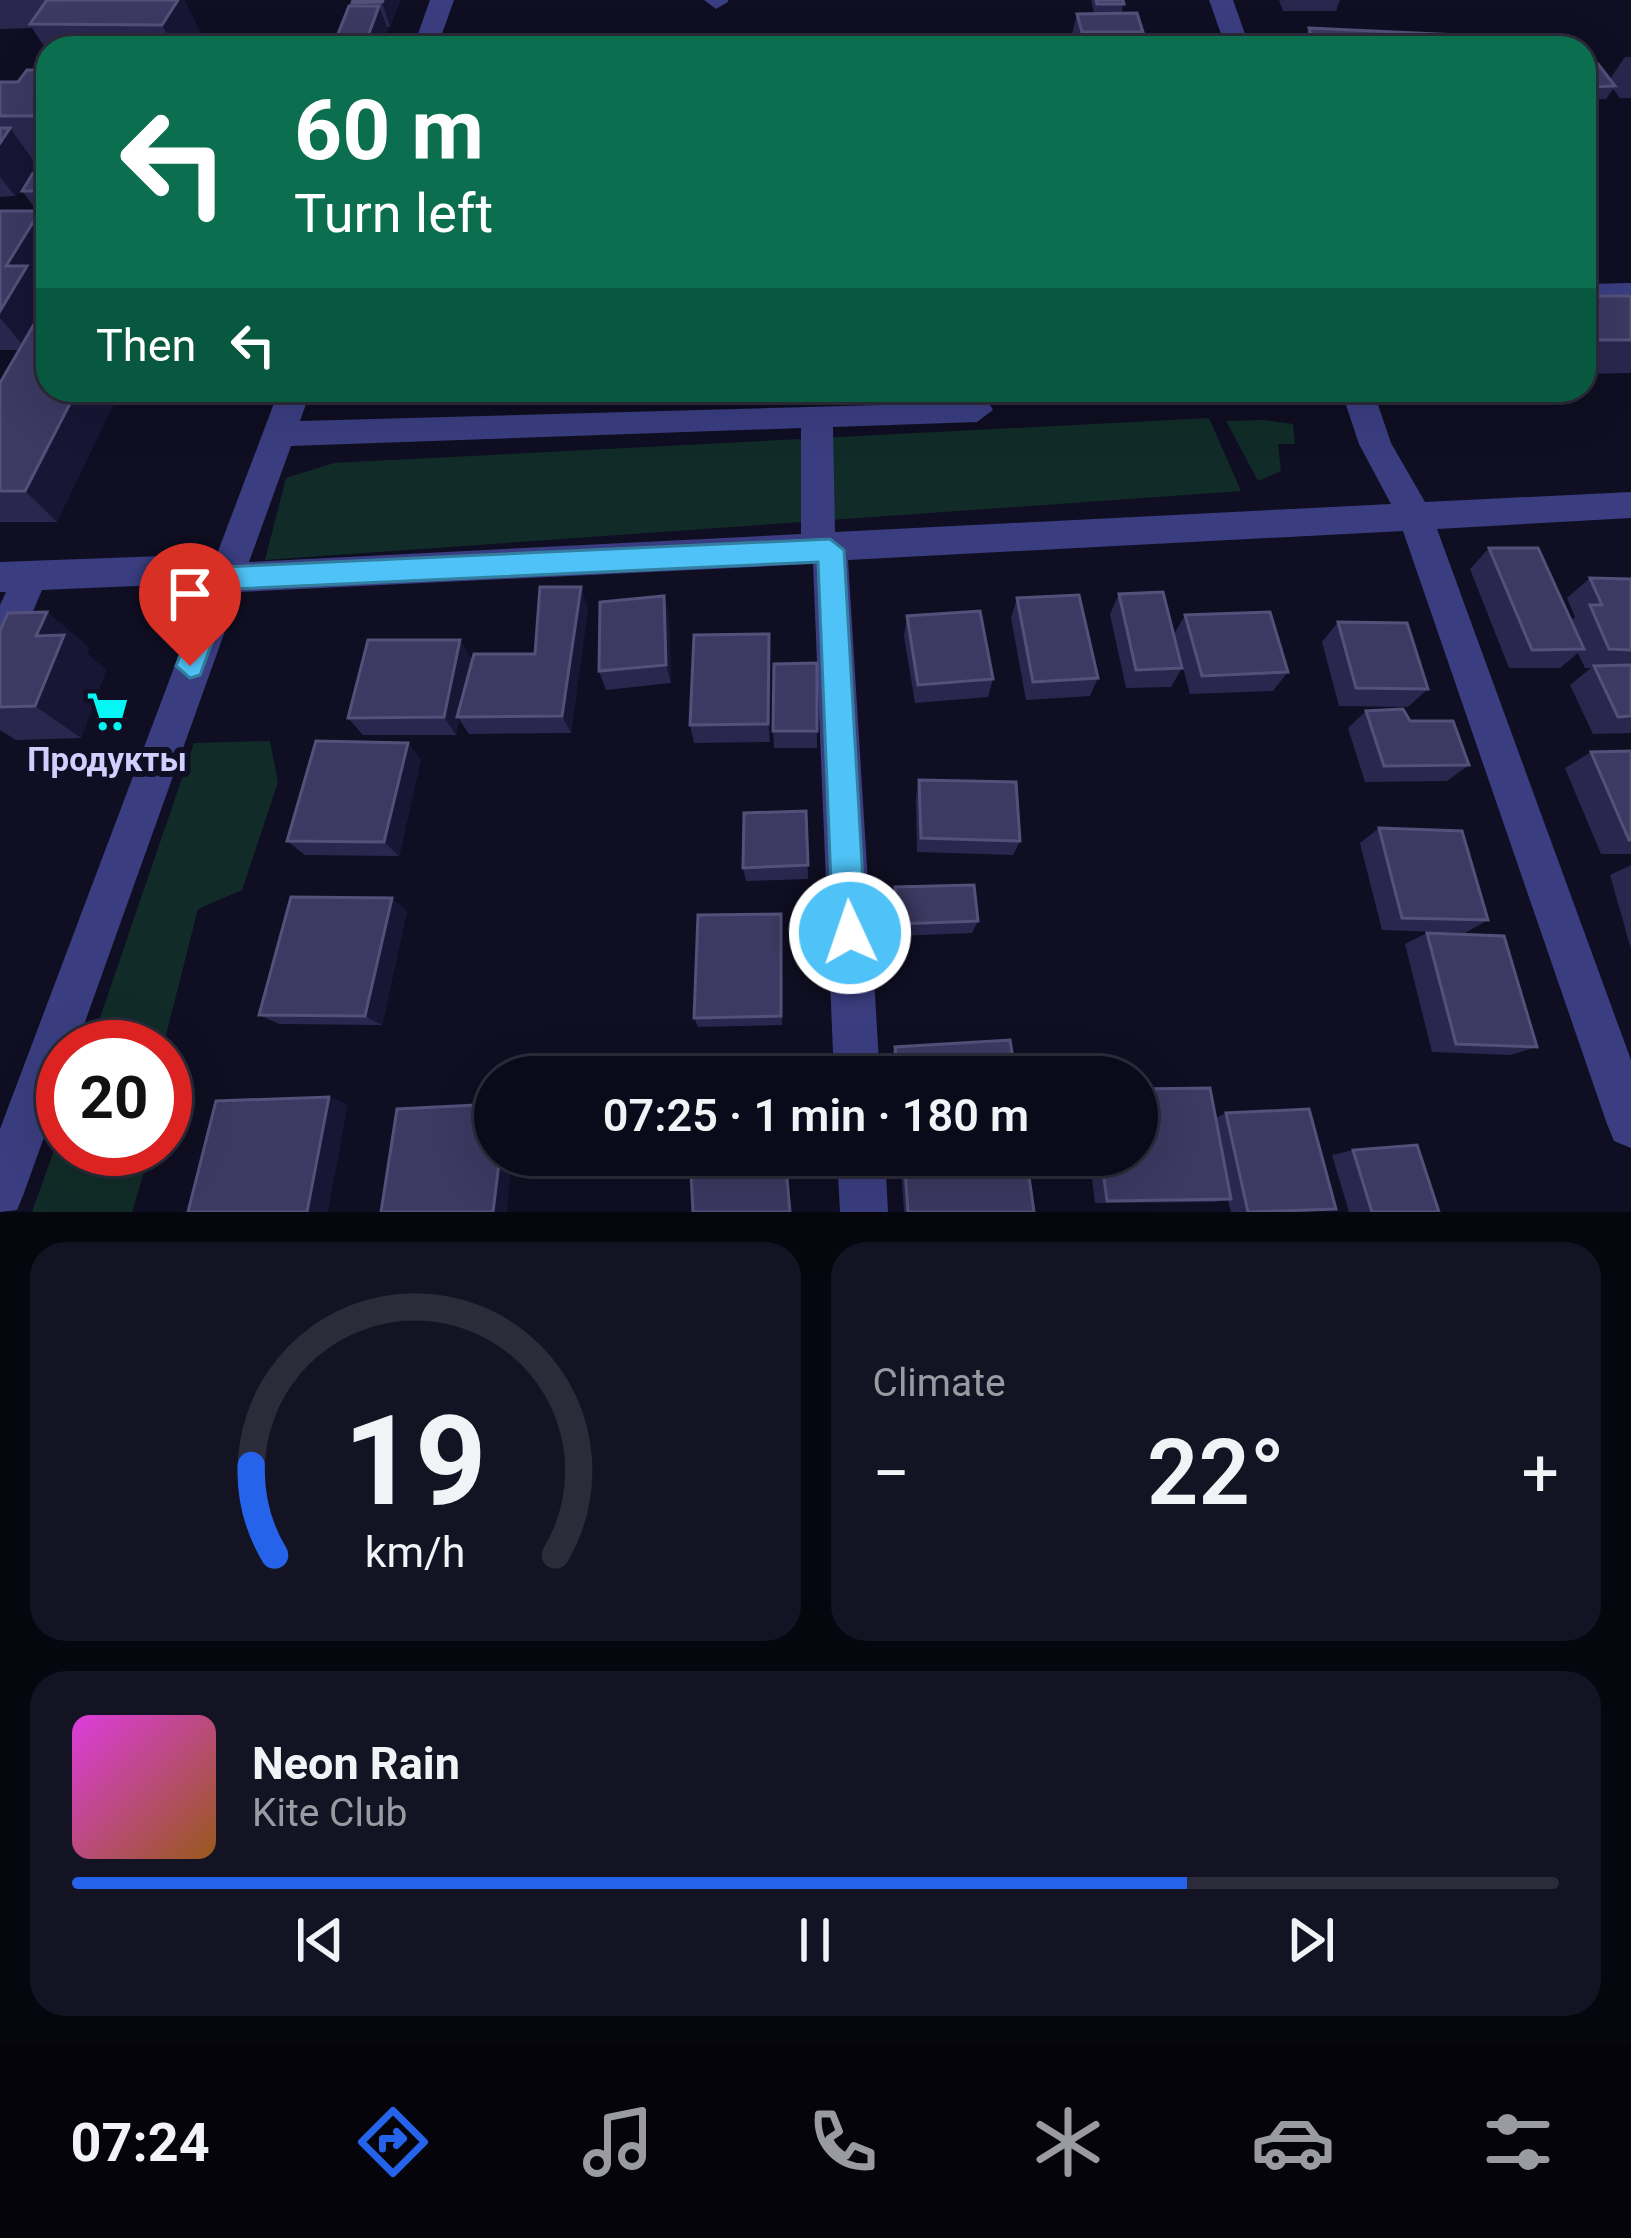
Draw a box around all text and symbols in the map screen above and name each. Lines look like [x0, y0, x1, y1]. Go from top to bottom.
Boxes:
text: 60 m [294, 81, 484, 180]
icon: left [96, 84, 252, 240]
text: Turn left [294, 182, 493, 245]
icon: left [220, 312, 286, 378]
text: Then [96, 319, 196, 372]
pin [139, 543, 241, 666]
icon: arrive [157, 561, 223, 627]
supermarket icon: Продукты [84, 688, 130, 734]
place label: Продукты [27, 740, 187, 779]
position arrow [787, 870, 913, 996]
speed limit sign: 20 [36, 1020, 192, 1176]
text: 07:25 · 1 min · 180 m [603, 1089, 1029, 1142]
text: Climate [873, 1360, 1006, 1406]
text: 19 [344, 1388, 487, 1534]
text: 22° [1147, 1421, 1285, 1526]
text: − [873, 1435, 910, 1512]
text: + [1522, 1435, 1559, 1512]
text: km/h [365, 1526, 466, 1576]
text: Neon Rain [252, 1737, 460, 1790]
text: Kite Club [252, 1790, 407, 1836]
icon: previous [287, 1907, 353, 1973]
icon: pause [782, 1907, 848, 1973]
icon: next [1278, 1907, 1344, 1973]
icon: directions [351, 2100, 435, 2184]
icon: music [576, 2100, 660, 2184]
icon: phone [801, 2100, 885, 2184]
icon: climate [1026, 2100, 1110, 2184]
icon: car [1251, 2100, 1335, 2184]
icon: filters [1476, 2100, 1560, 2184]
text: 07:24 [71, 2111, 210, 2174]

